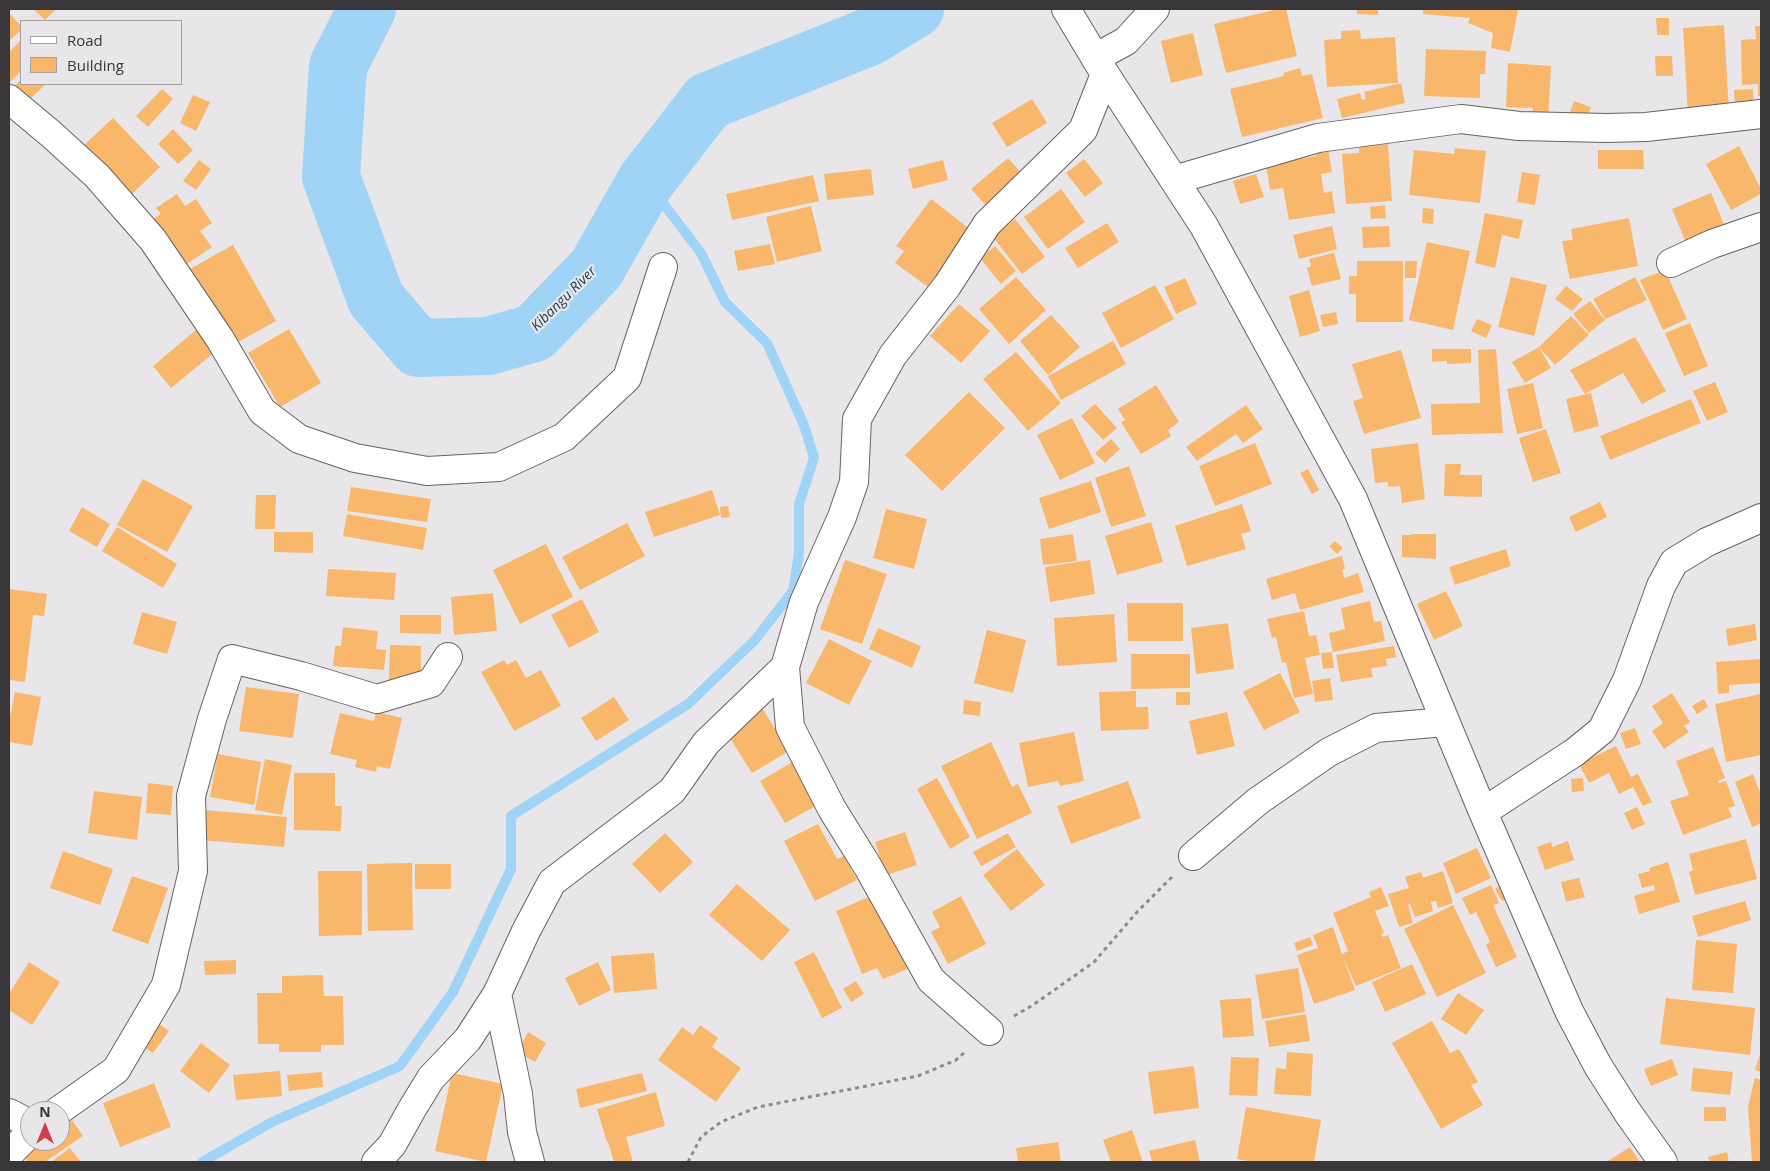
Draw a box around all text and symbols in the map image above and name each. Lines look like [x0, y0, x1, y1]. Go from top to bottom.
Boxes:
legend [20, 20, 182, 85]
text: Road [67, 30, 103, 50]
text: Building [67, 55, 124, 75]
water label: Kibangu River [528, 263, 600, 335]
north arrow [20, 1101, 70, 1151]
text: N [39, 1102, 51, 1121]

